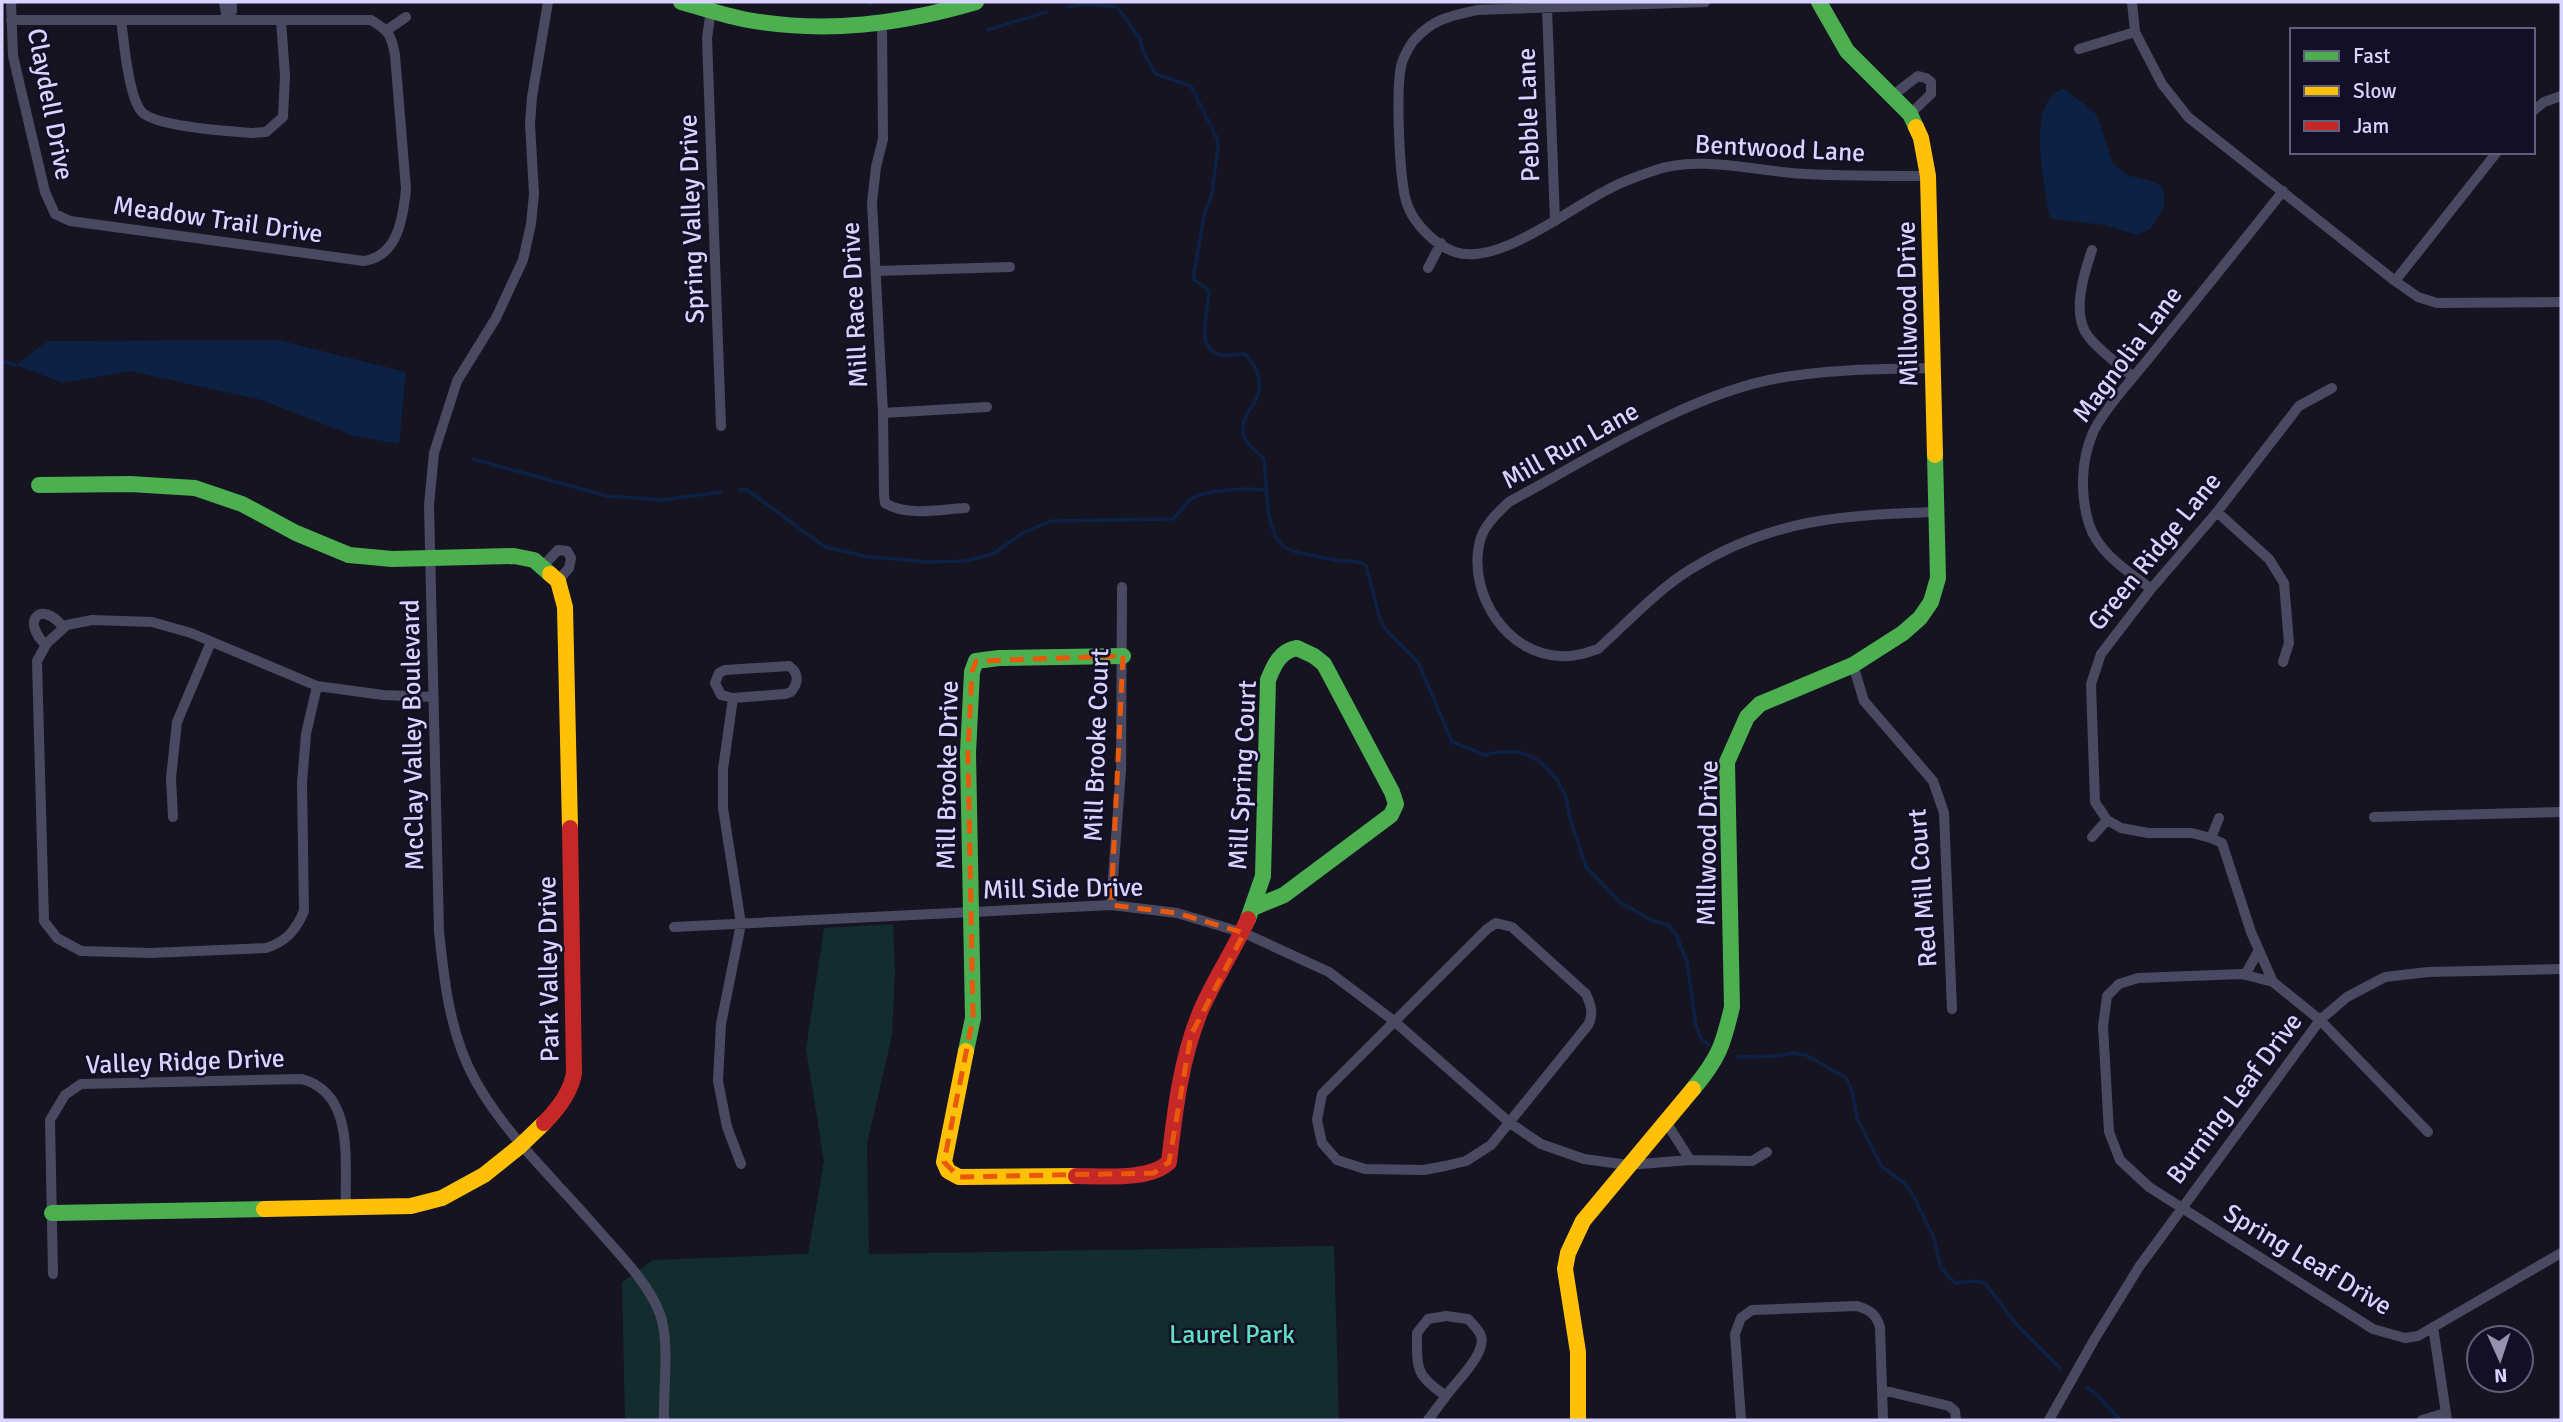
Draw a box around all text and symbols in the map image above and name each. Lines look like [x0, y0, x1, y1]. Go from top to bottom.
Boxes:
street label: Claydell Drive [20, 26, 80, 183]
legend [2290, 28, 2535, 154]
text: Fast [2353, 43, 2390, 69]
street label: Pebble Lane [1511, 47, 1547, 183]
text: Slow [2353, 78, 2397, 104]
text: Jam [2353, 113, 2389, 139]
street label: Spring Valley Drive [672, 114, 712, 324]
street label: Bentwood Lane [1694, 129, 1866, 169]
street label: Meadow Trail Drive [111, 189, 325, 251]
street label: Mill Race Drive [835, 221, 875, 389]
street label: Millwood Drive [1891, 221, 1925, 387]
street label: Magnolia Lane [2066, 280, 2190, 429]
street label: Mill Run Lane [1496, 395, 1645, 497]
street label: Green Ridge Lane [2081, 466, 2228, 637]
street label: McClay Valley Boulevard [395, 599, 431, 871]
street label: Mill Brooke Court [1078, 648, 1116, 842]
street label: Mill Spring Court [1222, 679, 1264, 871]
street label: Mill Brooke Drive [930, 680, 966, 870]
street label: Millwood Drive [1691, 760, 1725, 926]
street label: Red Mill Court [1901, 808, 1945, 968]
street label: Mill Side Drive [982, 872, 1144, 906]
street label: Park Valley Drive [531, 876, 567, 1062]
street label: Burning Leaf Drive [2160, 1007, 2310, 1191]
street label: Valley Ridge Drive [85, 1043, 285, 1081]
street label: Spring Leaf Drive [2218, 1197, 2397, 1323]
park label: Laurel Park [1169, 1319, 1295, 1351]
north arrow [2465, 1324, 2535, 1394]
text: N [2494, 1363, 2508, 1387]

